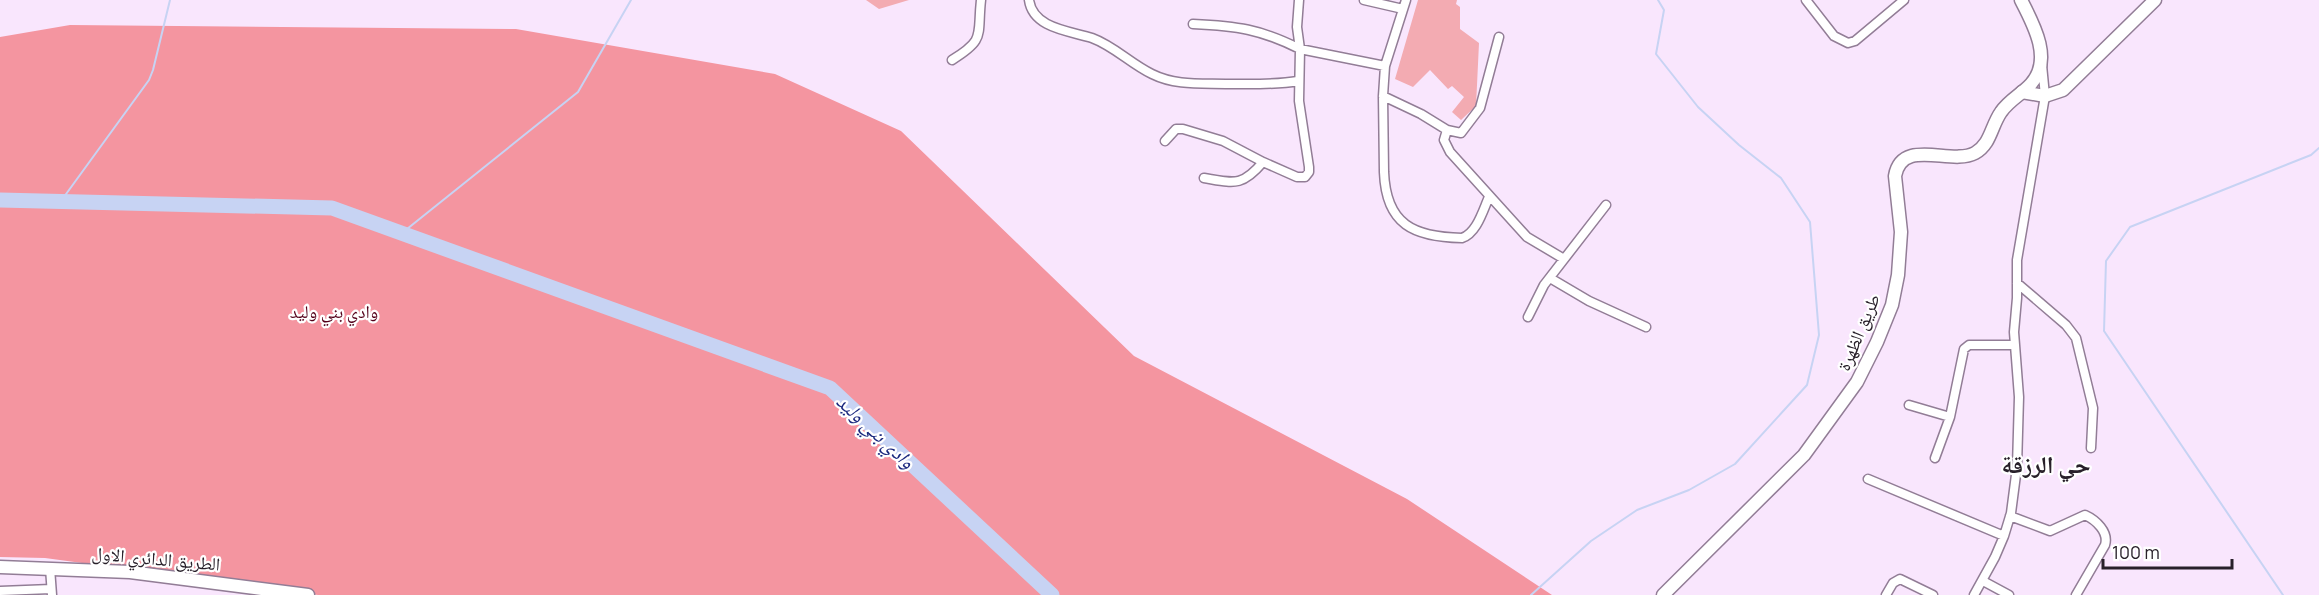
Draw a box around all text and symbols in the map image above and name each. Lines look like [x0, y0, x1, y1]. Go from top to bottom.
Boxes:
street label: طريق الظهرة [1831, 290, 1885, 374]
park label: وادي بني وليد [290, 299, 378, 327]
water label: وادي بني وليد [829, 388, 921, 477]
district label: حي الرزقة [2002, 447, 2090, 483]
scale bar [2103, 532, 2232, 570]
street label: الطريق الدائري الاول [91, 540, 221, 579]
text: 100 m [2112, 540, 2160, 564]

